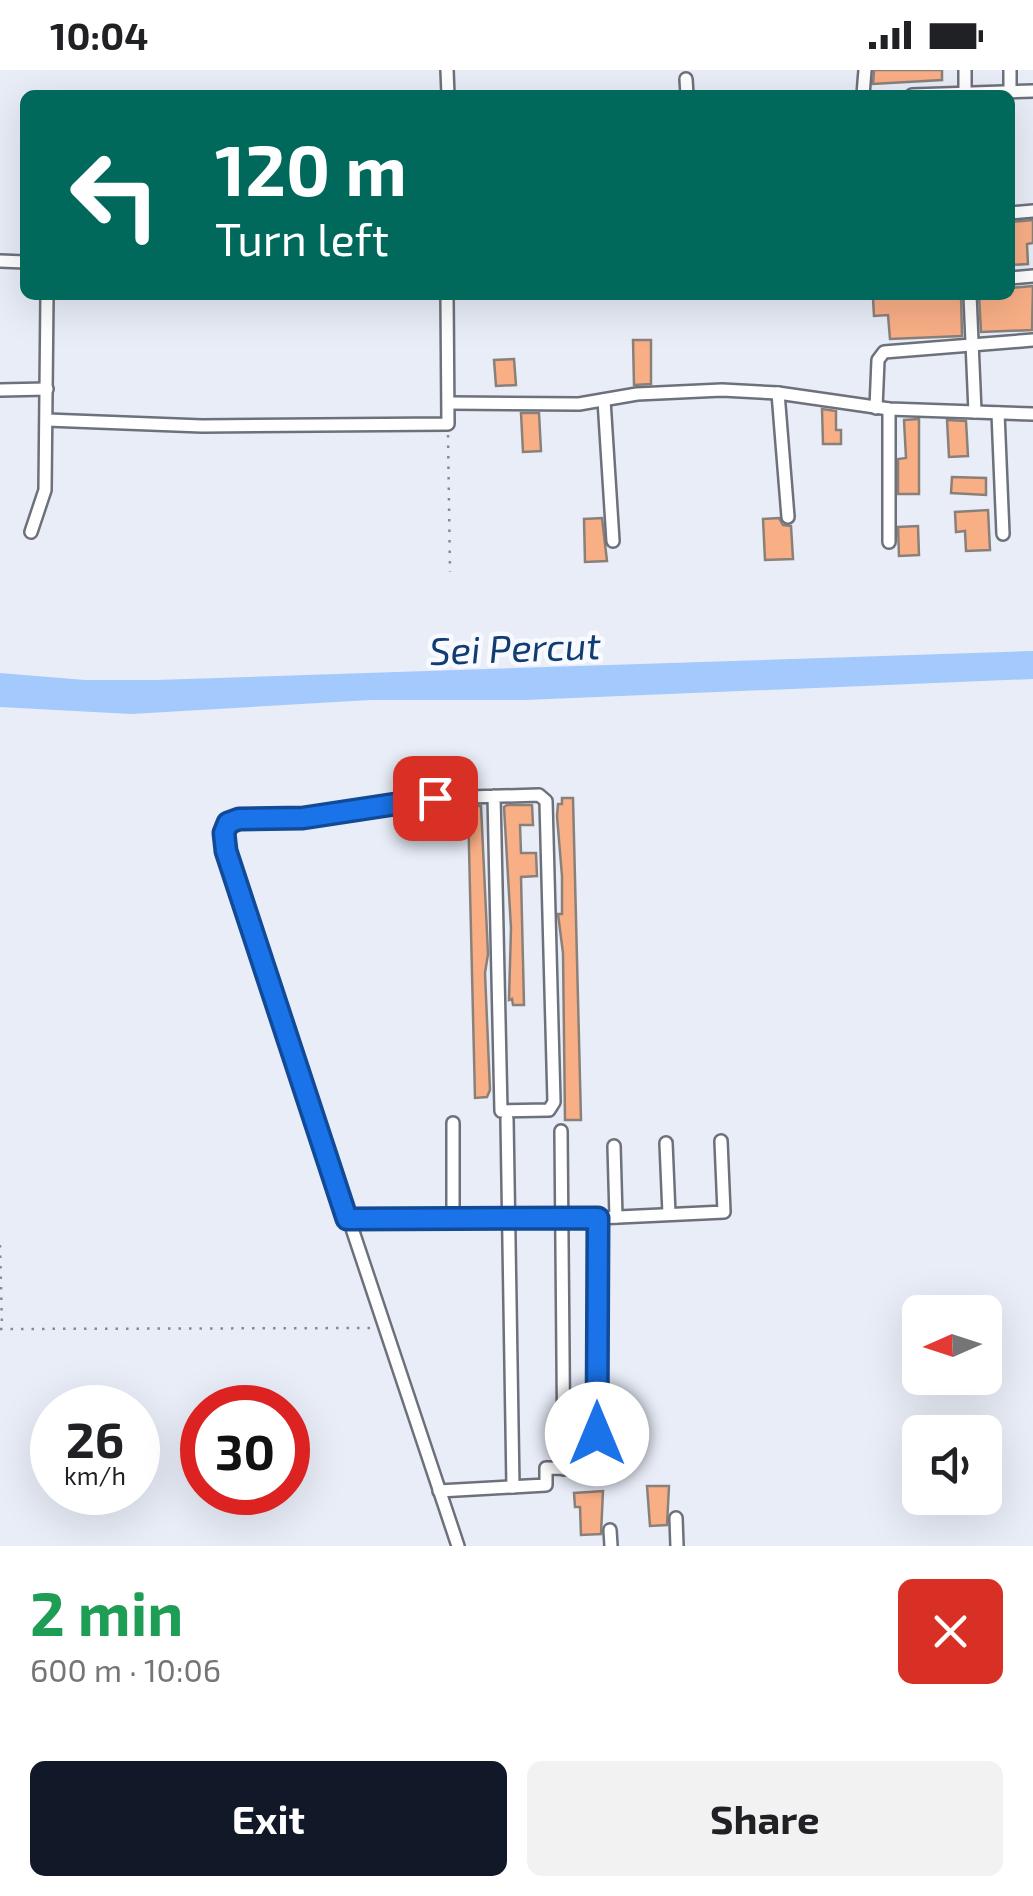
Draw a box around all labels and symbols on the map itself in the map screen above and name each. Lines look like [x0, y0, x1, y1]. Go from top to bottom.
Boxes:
water label: Sei Percut [429, 621, 602, 673]
pin [393, 756, 478, 841]
north arrow [902, 1295, 1002, 1395]
position arrow [545, 1382, 649, 1486]
speed limit sign: 30 [180, 1385, 310, 1515]

